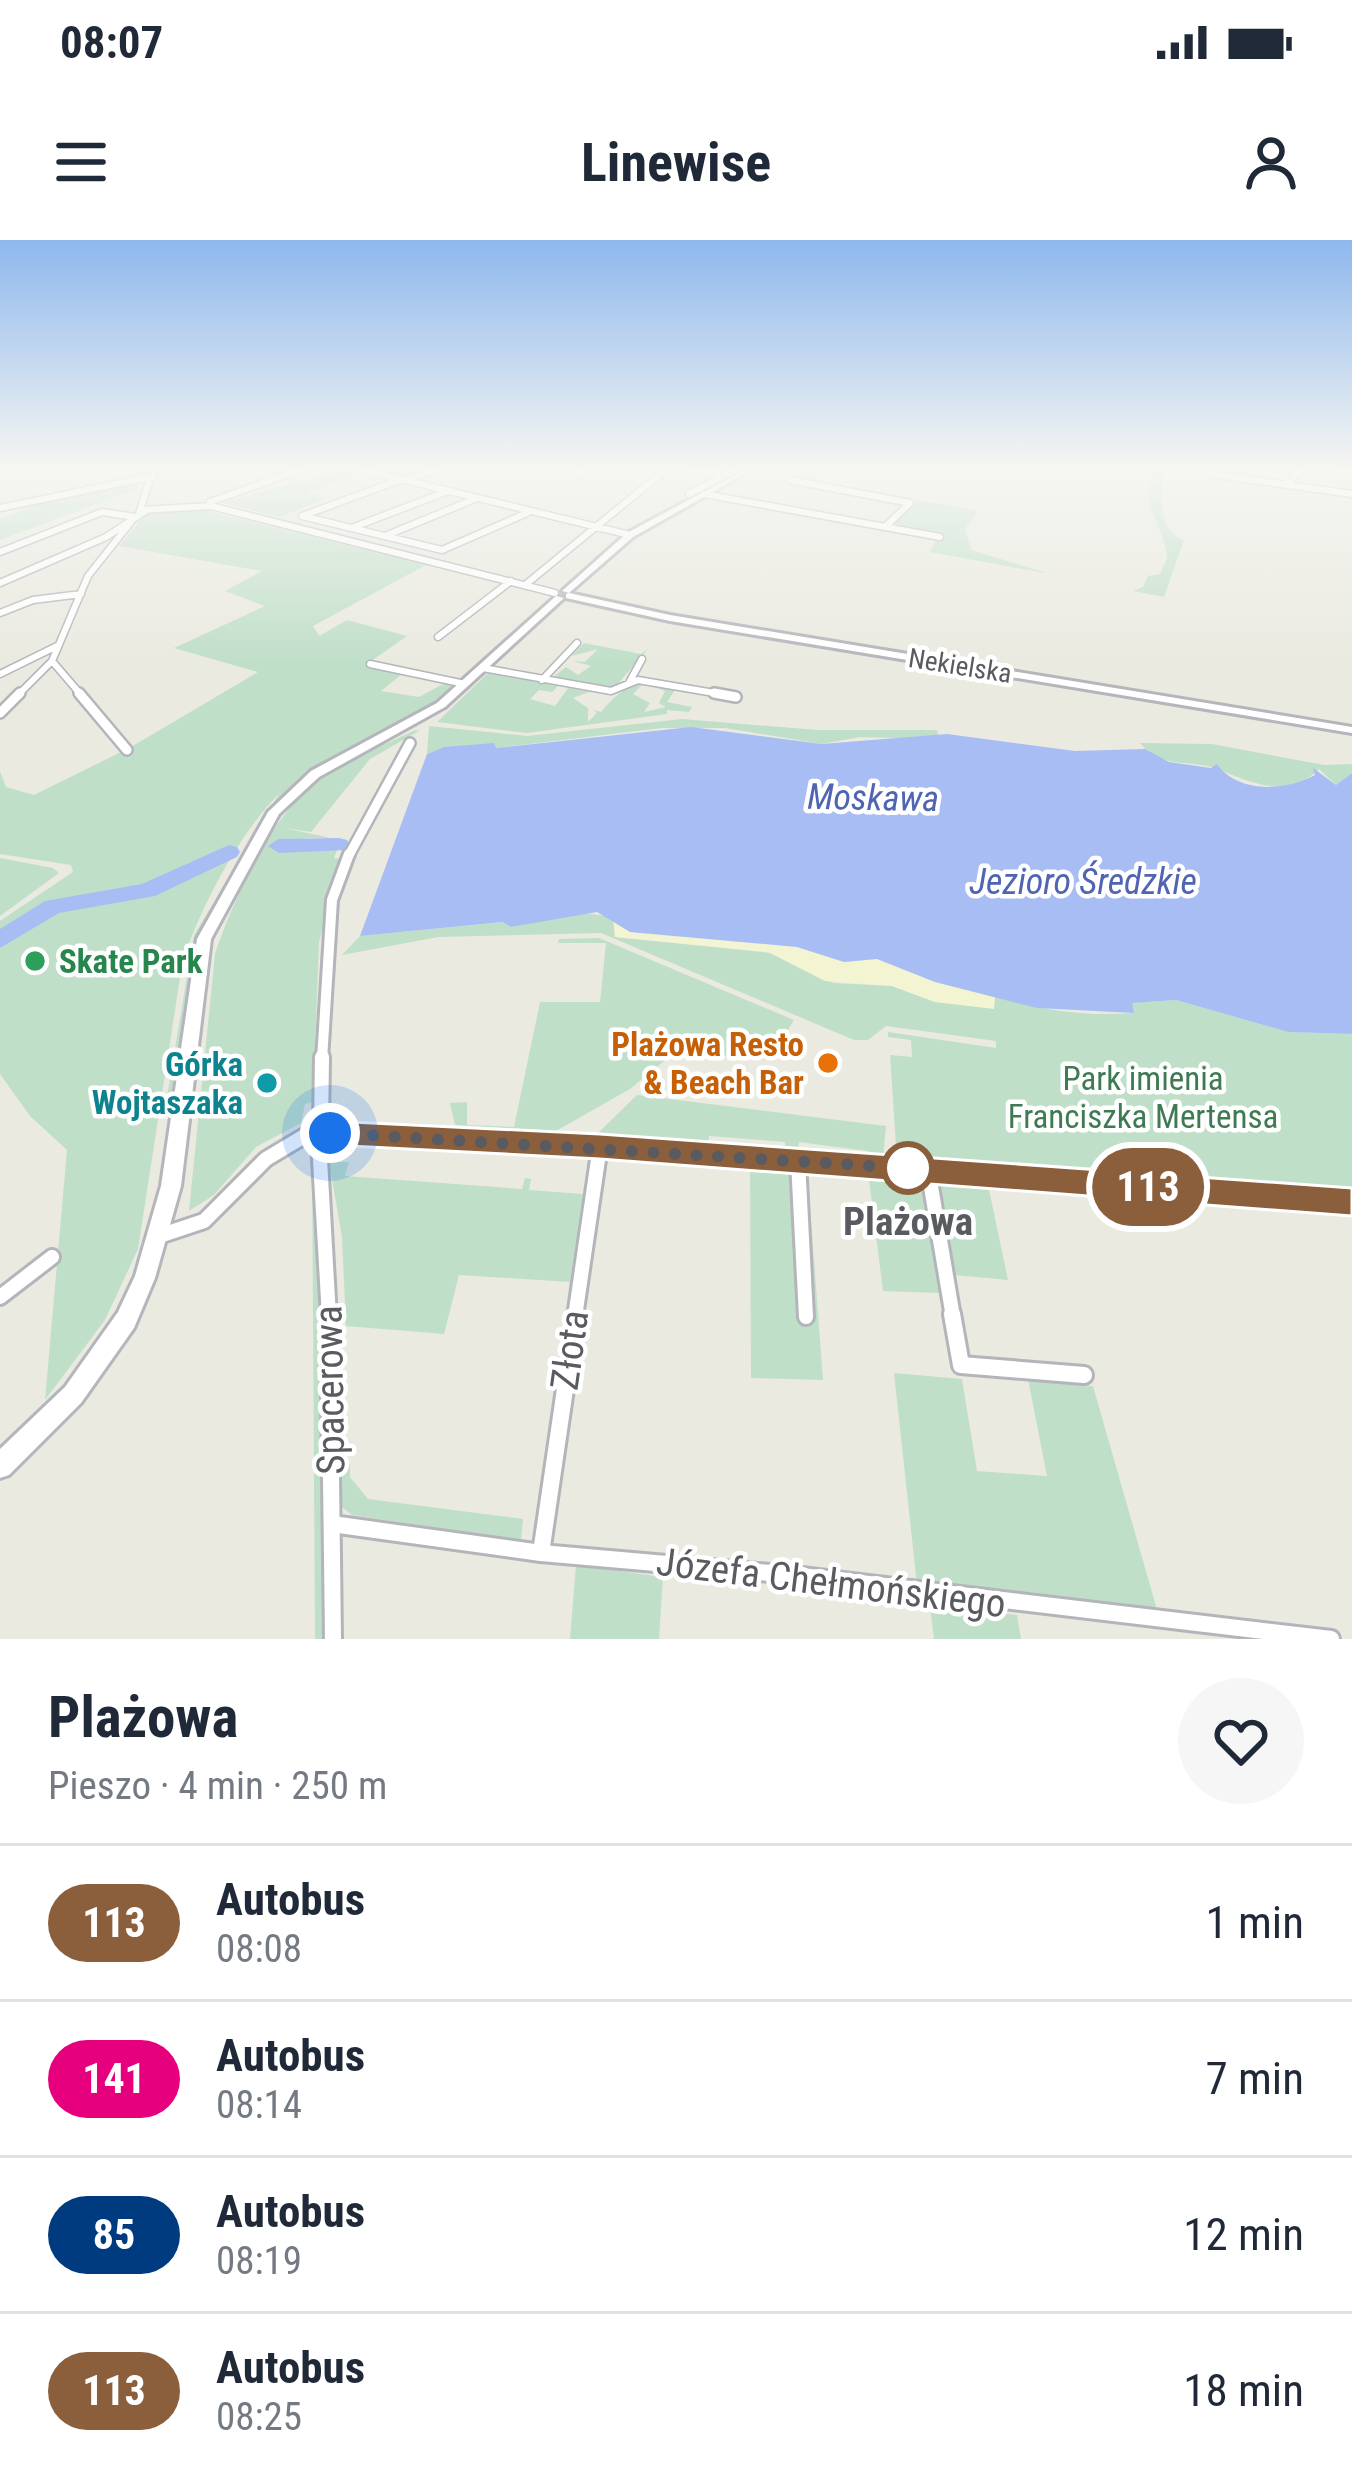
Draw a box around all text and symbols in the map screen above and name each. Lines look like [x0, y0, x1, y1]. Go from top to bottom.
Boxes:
text: 08:07 [60, 16, 163, 69]
icon: menu [48, 129, 114, 195]
icon: person [1238, 129, 1304, 195]
text: Linewise [581, 131, 771, 194]
street label: Nekielska [906, 642, 1014, 690]
water label: Moskawa [807, 776, 939, 820]
water label: Jezioro Średzkie [969, 860, 1197, 903]
place label: Skate Park [59, 942, 203, 981]
marker: Skate Park [22, 948, 48, 974]
place label: Plażowa Resto & Beach Bar [611, 1025, 804, 1102]
place label: Górka Wojtaszaka [92, 1045, 243, 1122]
marker: Plażowa Resto & Beach Bar [815, 1050, 841, 1076]
park label: Park imienia Franciszka Mertensa [1008, 1059, 1278, 1136]
marker: Górka Wojtaszaka [254, 1070, 280, 1096]
your location [300, 1103, 360, 1163]
marker: Plażowa [883, 1143, 933, 1193]
line badge: 113 [1079, 1148, 1217, 1226]
text: 113 [1116, 1162, 1180, 1211]
place label: Plażowa [843, 1199, 973, 1245]
street label: Spacerowa [306, 1305, 354, 1475]
street label: Złota [542, 1307, 598, 1393]
street label: Józefa Chełmońskiego [654, 1539, 1008, 1627]
button: heart [1178, 1678, 1304, 1804]
text: Plażowa [48, 1684, 238, 1751]
text: Pieszo · 4 min · 250 m [48, 1763, 387, 1809]
text: Autobus [216, 1873, 365, 1926]
text: 1 min [1205, 1896, 1304, 1949]
text: 113 [82, 1898, 146, 1947]
text: 08:08 [216, 1926, 302, 1972]
text: Autobus [216, 2029, 365, 2082]
text: 7 min [1205, 2052, 1304, 2105]
text: 141 [82, 2054, 146, 2103]
text: 08:14 [216, 2082, 302, 2128]
text: Autobus [216, 2185, 365, 2238]
text: 12 min [1183, 2208, 1304, 2261]
text: 85 [93, 2210, 135, 2259]
text: 08:19 [216, 2238, 302, 2284]
text: Autobus [216, 2341, 365, 2394]
text: 18 min [1183, 2364, 1304, 2417]
text: 113 [82, 2366, 146, 2415]
text: 08:25 [216, 2394, 302, 2440]

